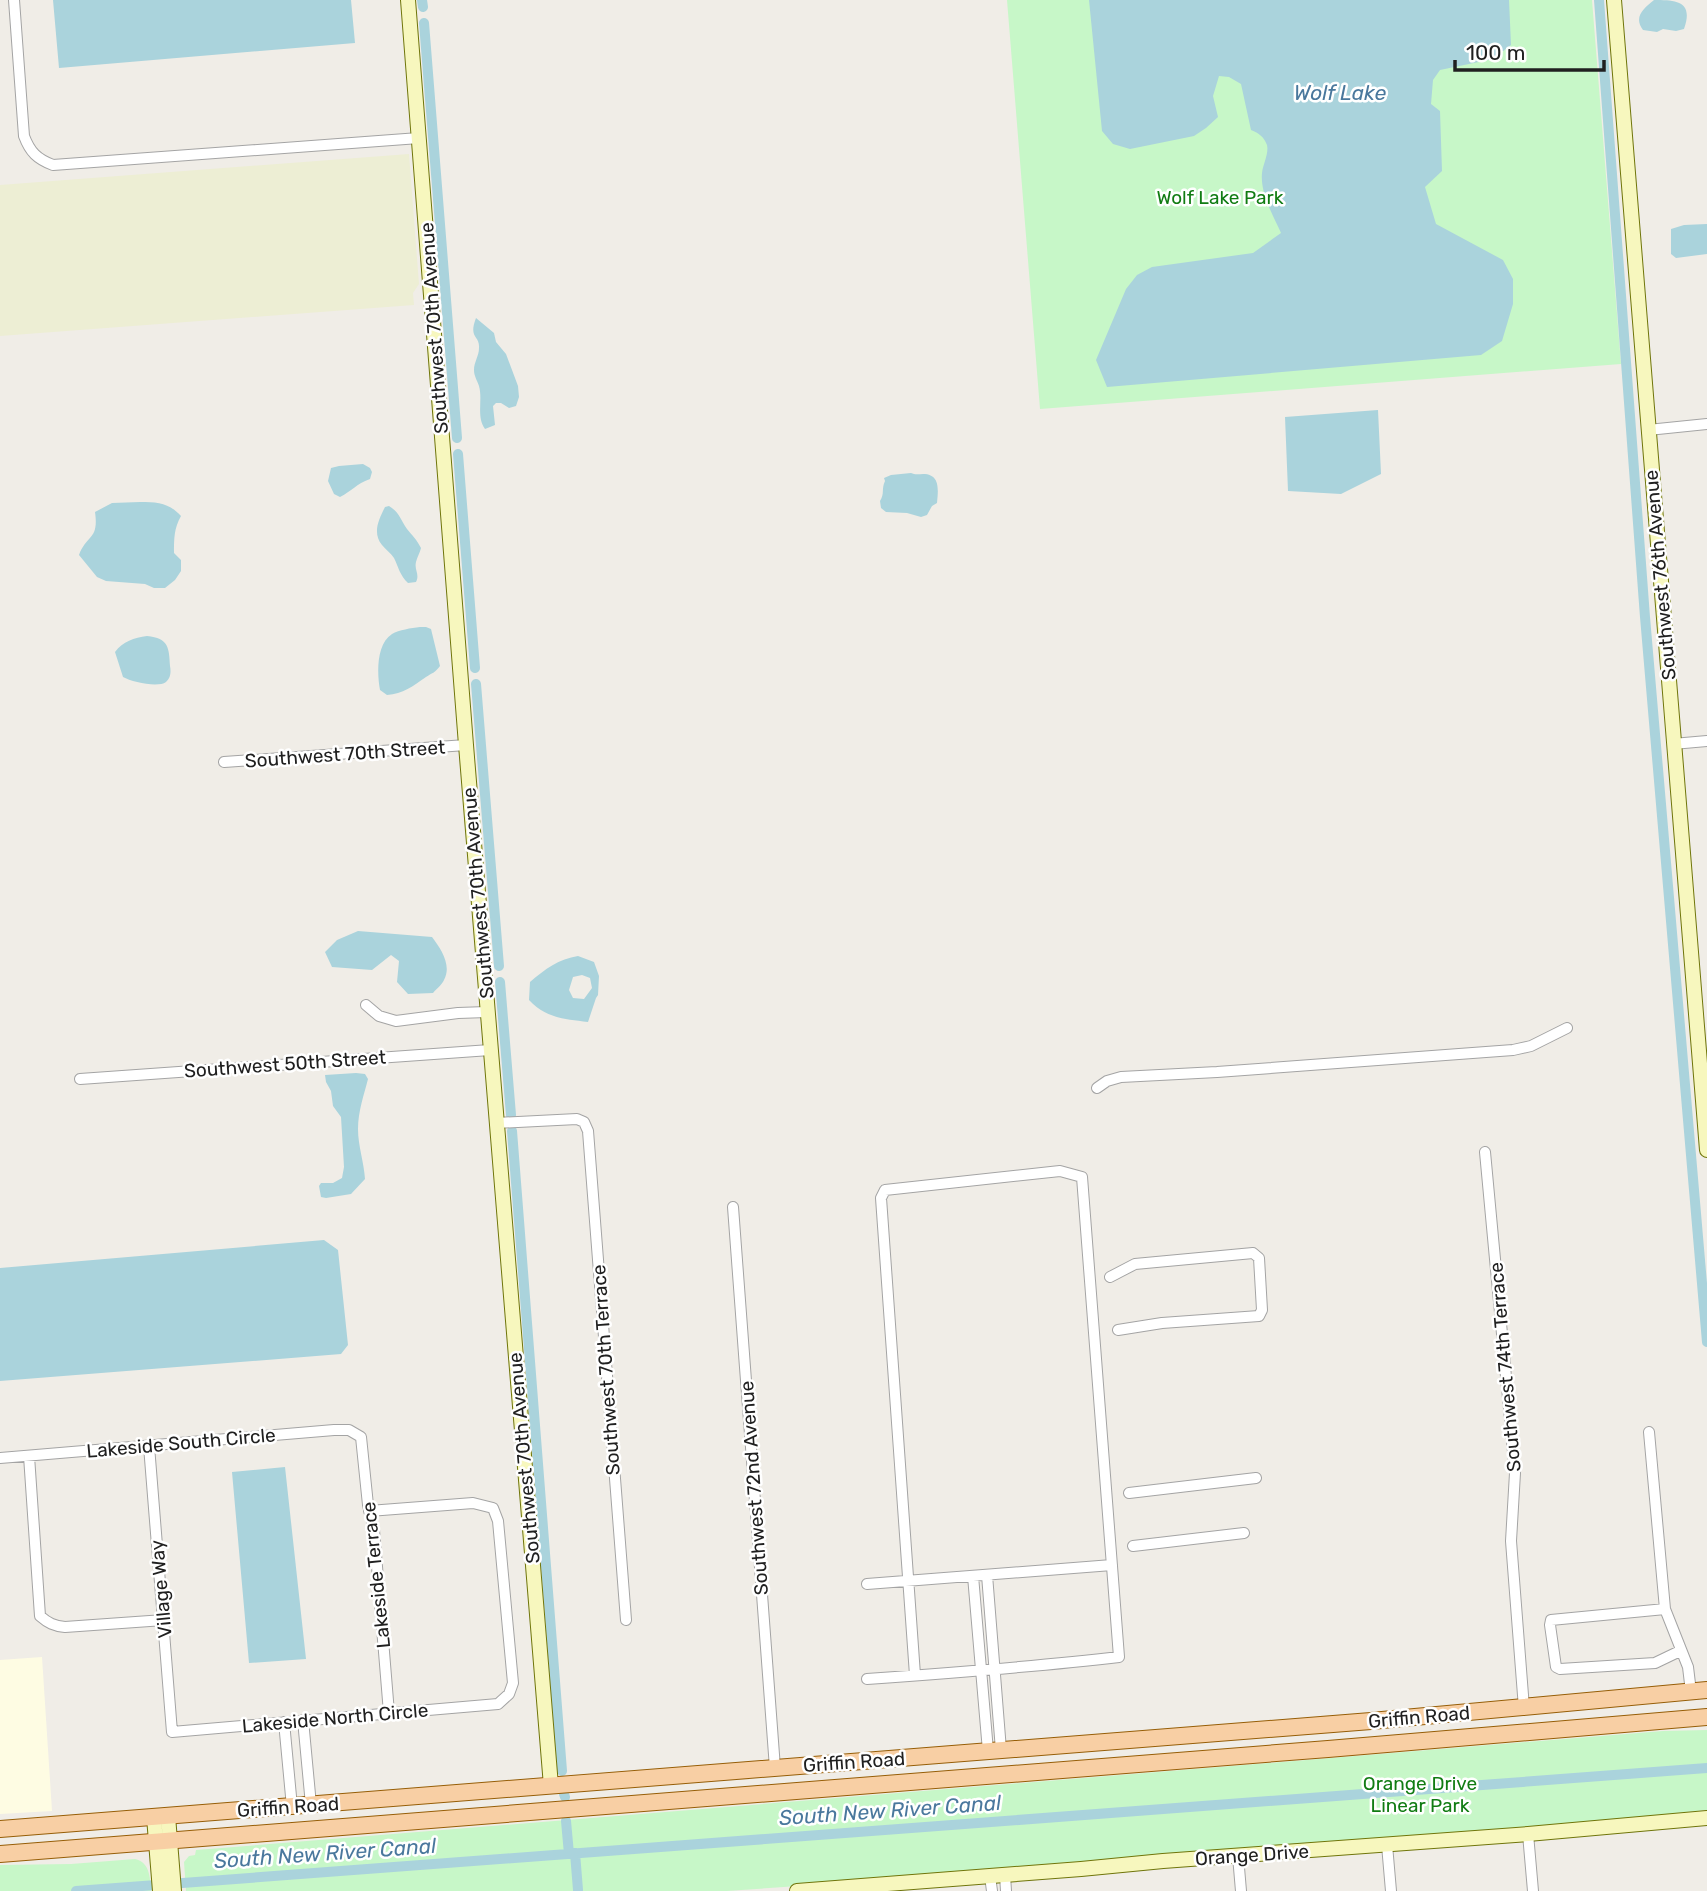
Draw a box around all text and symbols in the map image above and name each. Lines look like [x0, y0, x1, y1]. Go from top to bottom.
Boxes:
scale bar [1455, 28, 1604, 72]
text: 100 m [1466, 40, 1525, 65]
water label: Wolf Lake [1294, 80, 1386, 105]
park label: Wolf Lake Park [1156, 186, 1284, 209]
street label: Southwest 70th Avenue [415, 221, 453, 435]
street label: Southwest 76th Avenue [1639, 469, 1681, 681]
street label: Southwest 70th Street [244, 735, 447, 772]
street label: Southwest 70th Avenue [457, 786, 499, 1000]
street label: Southwest 50th Street [183, 1045, 387, 1083]
street label: Southwest 74th Terrace [1484, 1261, 1526, 1473]
street label: Southwest 70th Terrace [587, 1264, 625, 1476]
street label: Southwest 70th Avenue [503, 1351, 545, 1565]
street label: Southwest 72nd Avenue [735, 1380, 773, 1596]
street label: Lakeside South Circle [85, 1423, 277, 1463]
street label: Lakeside Terrace [357, 1501, 395, 1649]
street label: Village Way [145, 1539, 177, 1639]
street label: Lakeside North Circle [241, 1698, 429, 1738]
street label: Griffin Road [1367, 1701, 1471, 1733]
street label: Griffin Road [802, 1747, 906, 1777]
park label: Orange Drive Linear Park [1363, 1772, 1477, 1817]
water label: South New River Canal [778, 1790, 1003, 1830]
street label: Griffin Road [236, 1792, 340, 1822]
water label: South New River Canal [213, 1833, 438, 1873]
street label: Orange Drive [1194, 1840, 1310, 1870]

